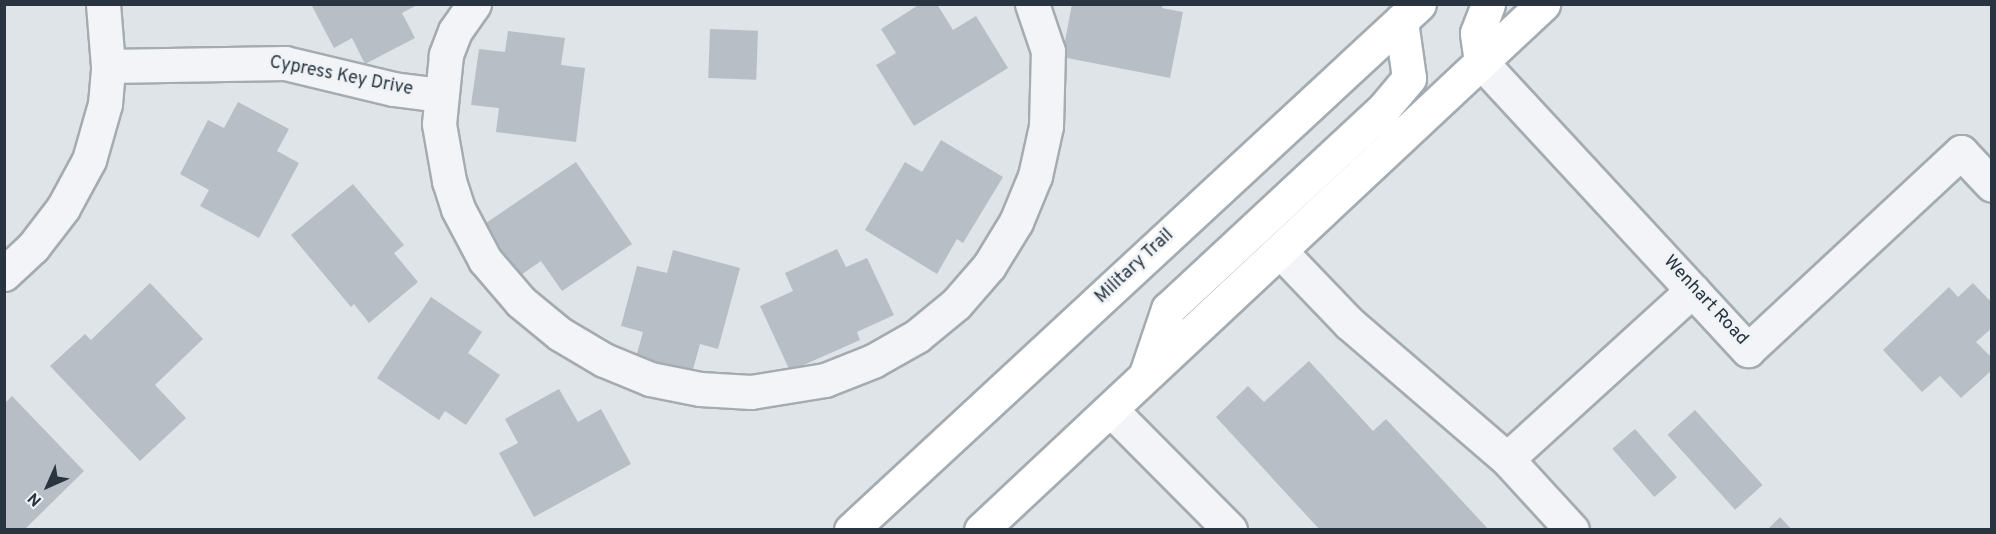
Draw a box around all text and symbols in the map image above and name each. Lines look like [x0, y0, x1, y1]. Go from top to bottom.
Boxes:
street label: Cypress Key Drive [267, 53, 415, 101]
street label: Military Trail [1091, 225, 1179, 309]
street label: Wenhart Road [1658, 252, 1752, 350]
north arrow [18, 456, 78, 516]
text: N [24, 488, 46, 510]

